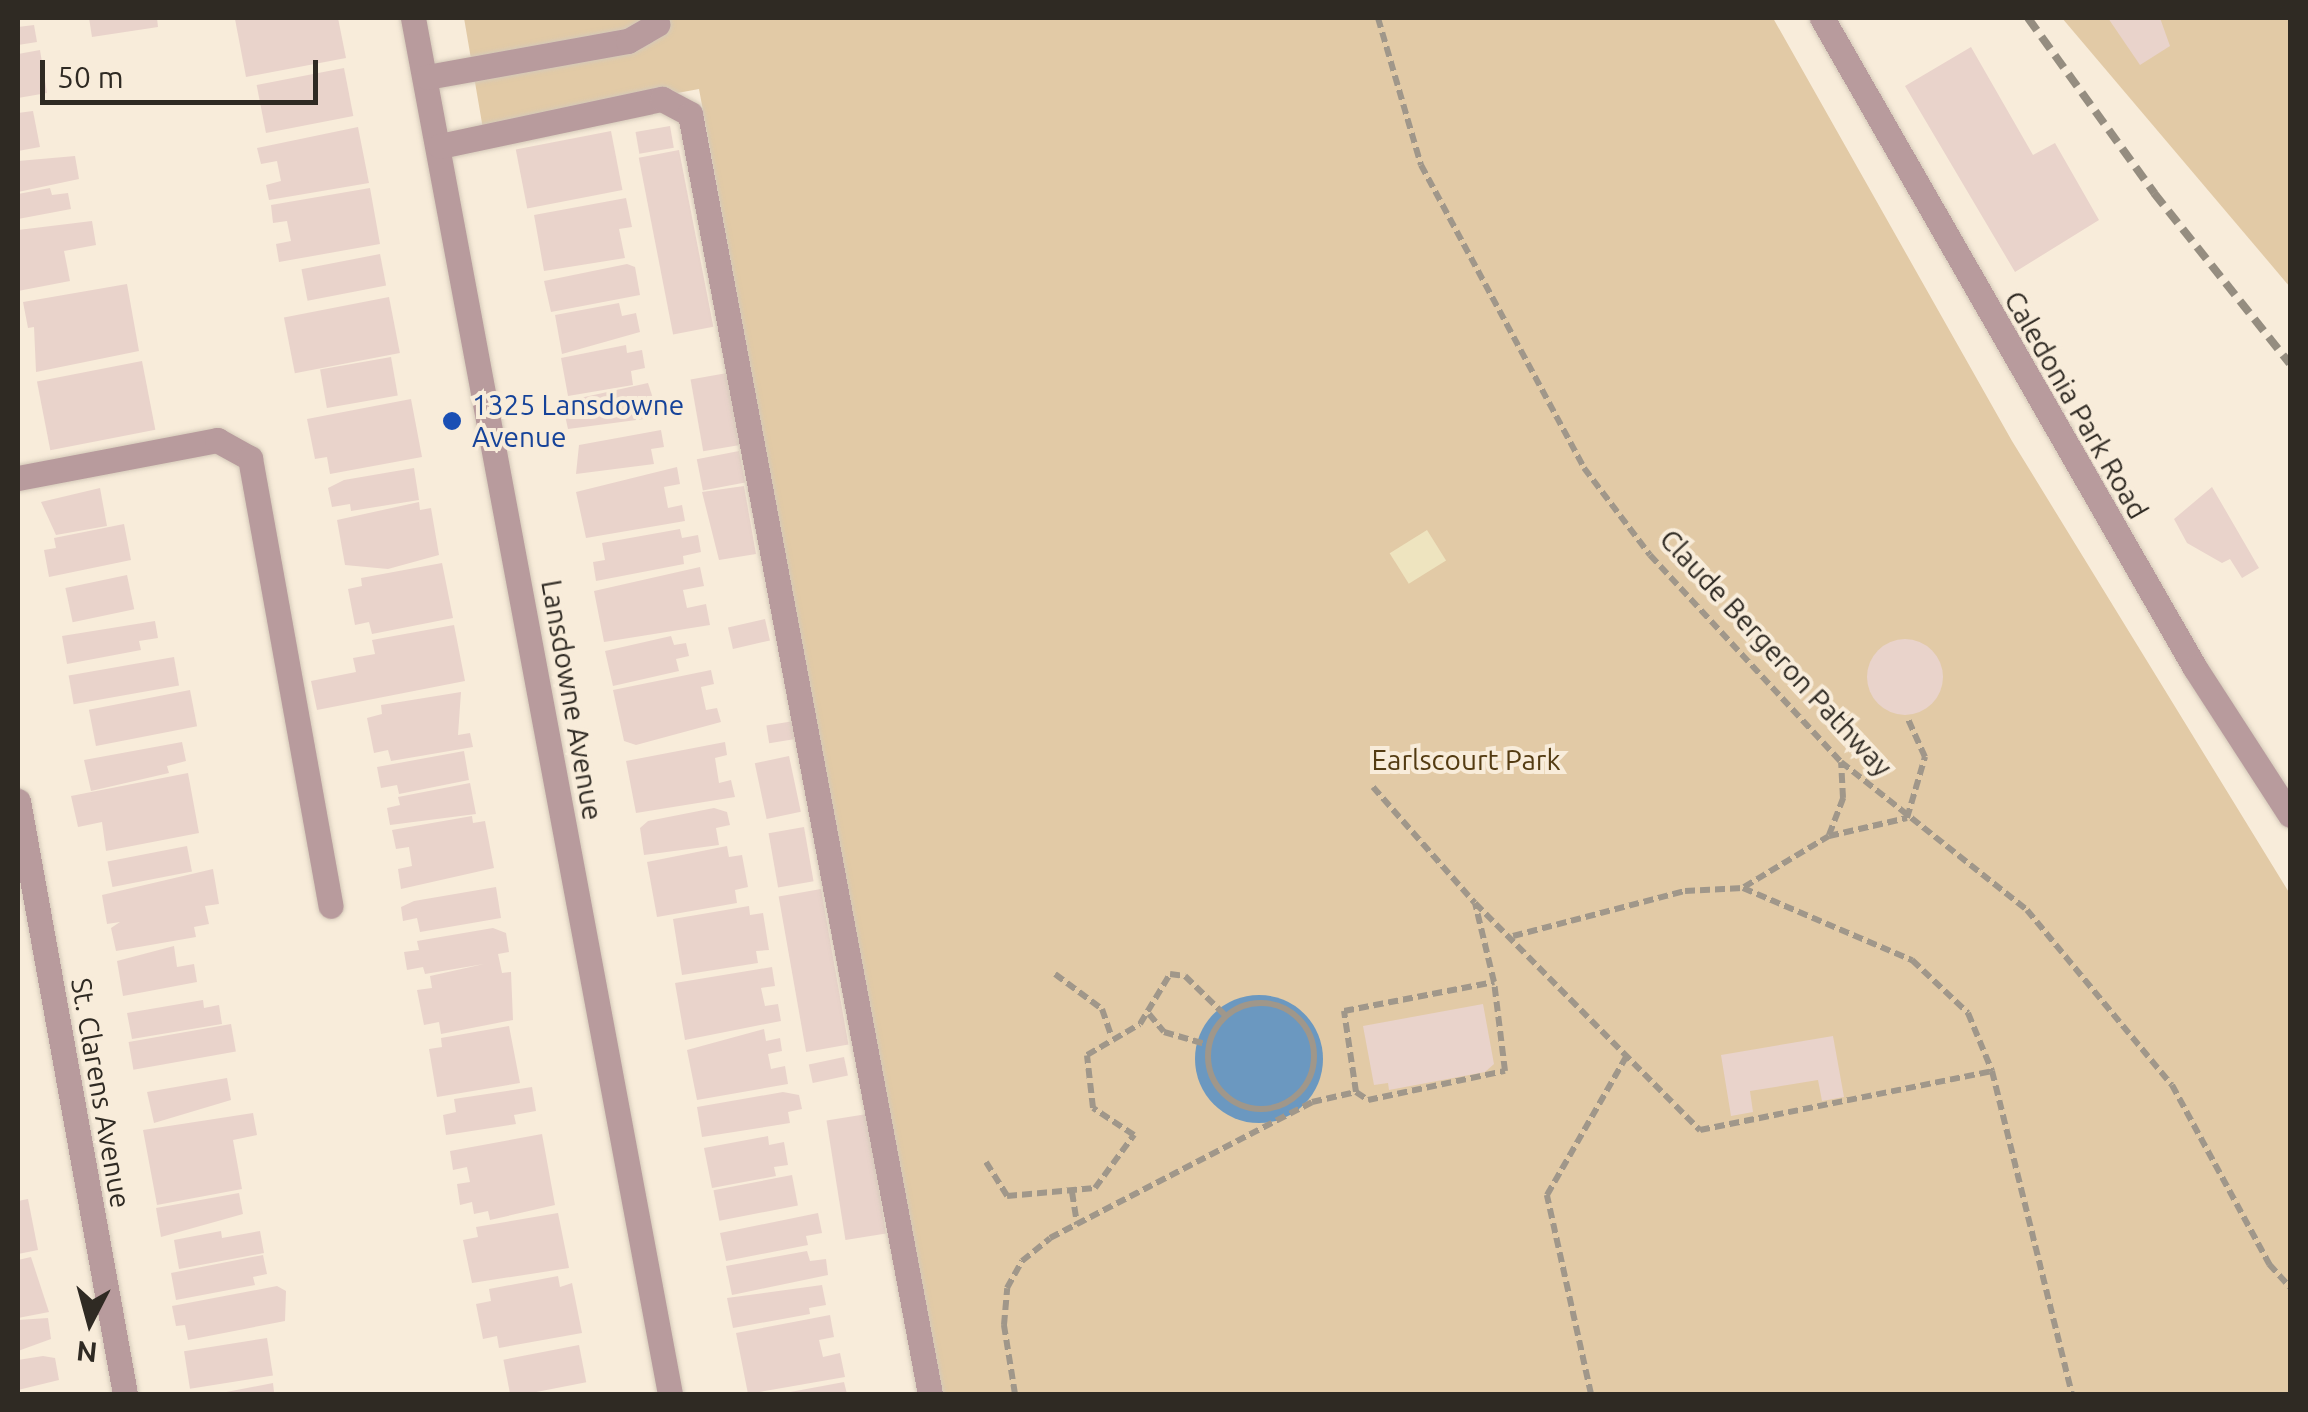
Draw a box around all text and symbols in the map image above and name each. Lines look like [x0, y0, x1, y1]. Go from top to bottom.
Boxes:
scale bar [45, 40, 322, 102]
text: 50 m [57, 60, 124, 94]
street label: Caledonia Park Road [1997, 285, 2155, 525]
place label: 1325 Lansdowne Avenue [472, 388, 684, 454]
marker: 1325 Lansdowne Avenue [441, 410, 463, 432]
street label: Claude Bergeron Pathway [1653, 523, 1899, 783]
street label: Lansdowne Avenue [534, 577, 610, 823]
park label: Earlscourt Park [1371, 743, 1561, 777]
street label: St. Clarens Avenue [64, 975, 138, 1211]
north arrow [40, 1272, 140, 1372]
text: N [75, 1336, 99, 1369]

